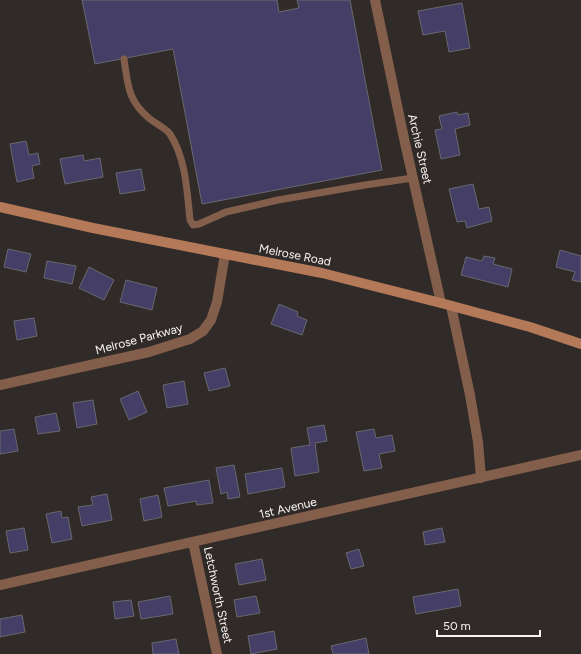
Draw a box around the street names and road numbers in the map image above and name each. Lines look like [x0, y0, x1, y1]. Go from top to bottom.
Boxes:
street label: Archie Street [405, 113, 435, 186]
street label: Melrose Road [258, 241, 332, 269]
street label: Melrose Parkway [94, 320, 185, 357]
street label: 1st Avenue [258, 494, 319, 521]
street label: Letchworth Street [201, 545, 235, 645]

